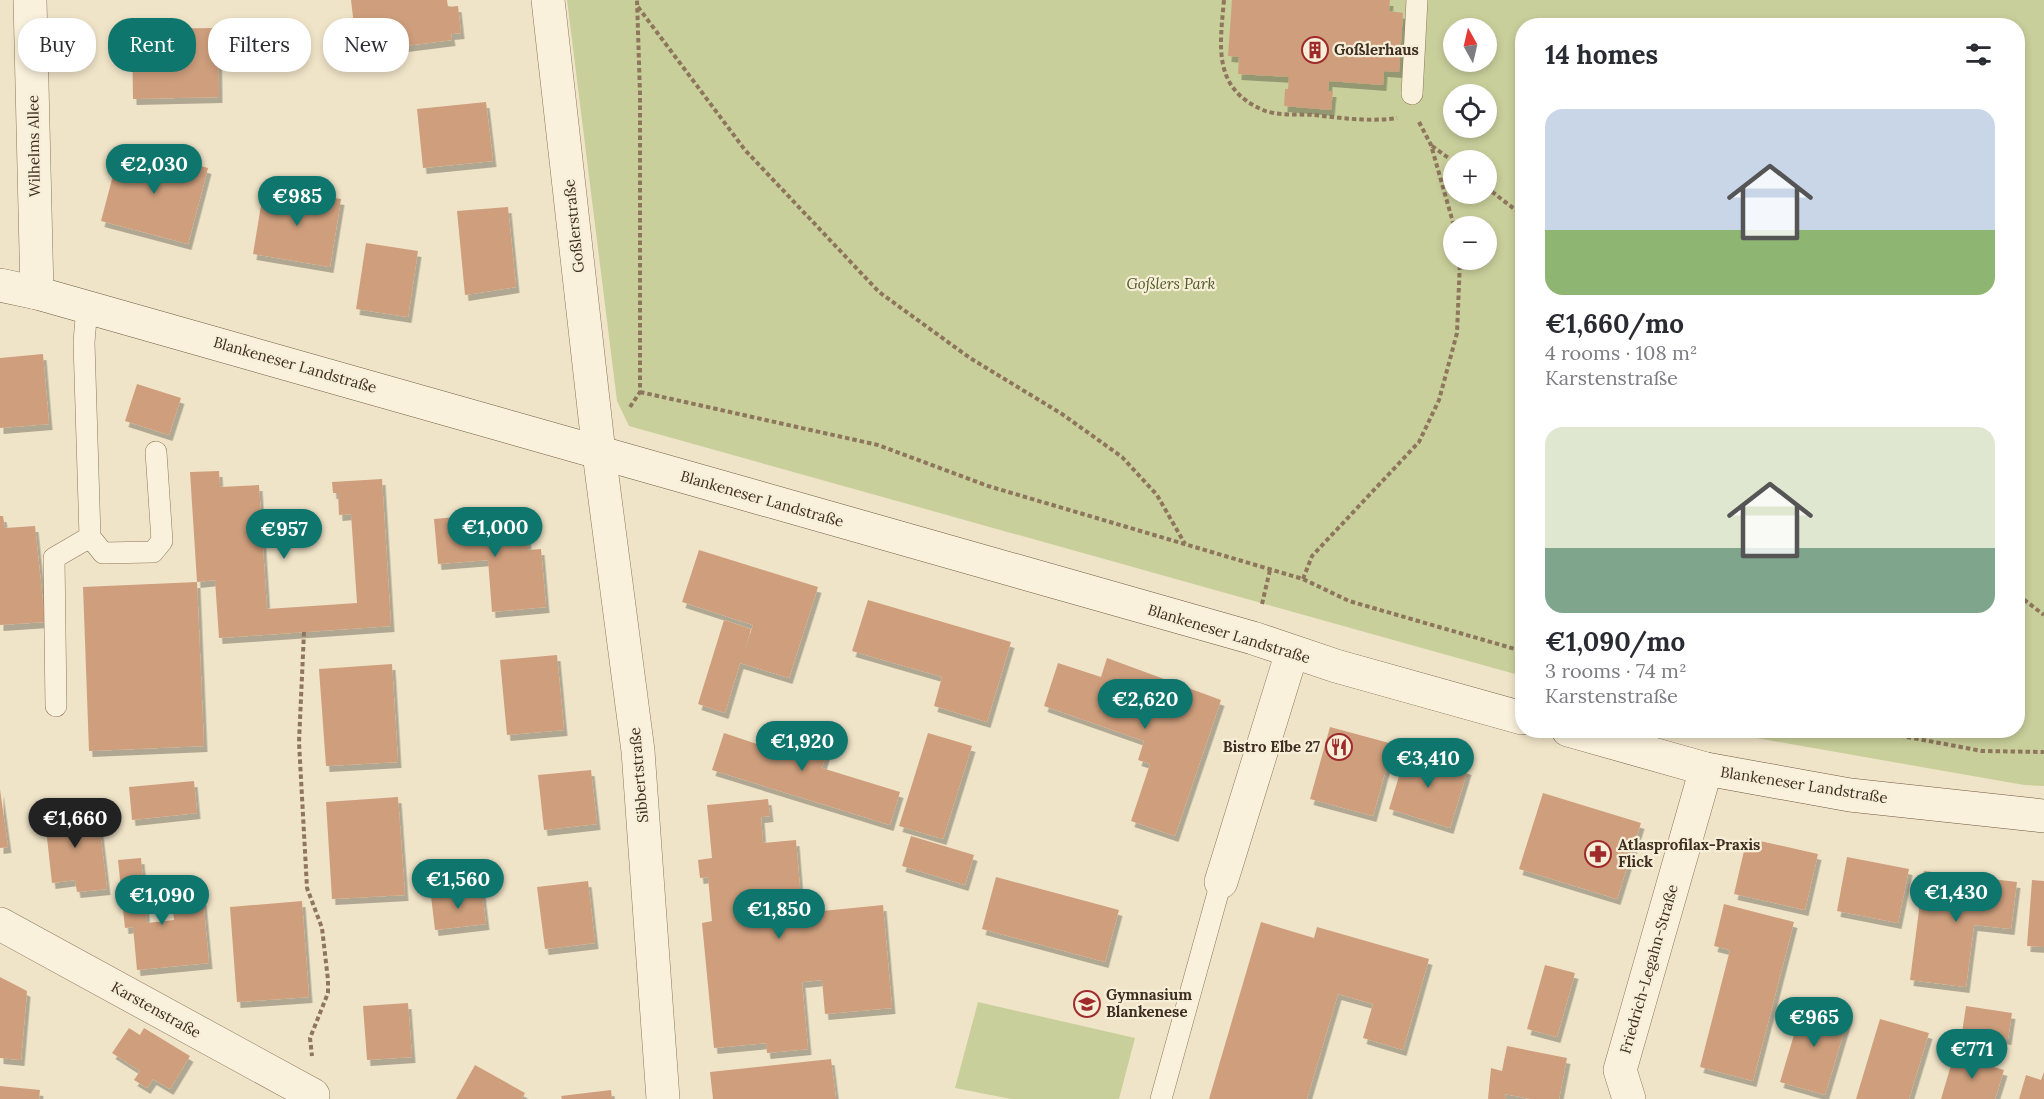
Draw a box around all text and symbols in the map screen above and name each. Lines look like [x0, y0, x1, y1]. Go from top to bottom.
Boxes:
chip: Buy [18, 18, 96, 72]
chip: Rent [108, 18, 196, 72]
chip: Filters [208, 18, 311, 72]
chip: New [323, 18, 409, 72]
north arrow [1443, 18, 1497, 72]
map controls [1443, 18, 1497, 270]
building icon: Goßlerhaus [1300, 35, 1330, 65]
text: 14 homes [1545, 38, 1658, 71]
icon: filters [1962, 38, 1995, 71]
place label: Goßlerhaus [1334, 40, 1419, 59]
button: locate [1443, 84, 1497, 138]
street label: Wilhelms Allee [23, 95, 44, 197]
pin: €2,030 [105, 144, 203, 195]
icon: home [1716, 148, 1824, 256]
button: + [1443, 150, 1497, 204]
text: €2,030 [120, 151, 188, 176]
pin: €985 [261, 176, 333, 227]
street label: Goßlerstraße [559, 178, 588, 274]
text: €985 [272, 183, 322, 208]
button: − [1443, 216, 1497, 270]
park label: Goßlers Park [1127, 274, 1216, 293]
text: €1,660/mo [1545, 307, 1684, 340]
street label: Blankeneser Landstraße [211, 332, 379, 397]
text: 4 rooms · 108 m² [1545, 340, 1697, 365]
text: Karstenstraße [1545, 365, 1678, 390]
street label: Blankeneser Landstraße [678, 466, 846, 531]
icon: home [1716, 466, 1824, 574]
pin: €1,000 [446, 507, 544, 558]
pin: €957 [248, 509, 320, 560]
text: €1,000 [461, 514, 529, 539]
text: €957 [260, 516, 308, 541]
street label: Blankeneser Landstraße [1146, 600, 1313, 667]
text: €1,090/mo [1545, 625, 1685, 658]
text: 3 rooms · 74 m² [1545, 658, 1687, 683]
pin: €2,620 [1096, 679, 1194, 730]
text: Karstenstraße [1545, 683, 1678, 708]
text: €2,620 [1112, 686, 1178, 711]
pin: €1,920 [753, 721, 851, 772]
street label: Sibbertstraße [625, 726, 652, 824]
text: €1,920 [770, 728, 834, 753]
restaurant icon: Bistro Elbe 27 [1324, 732, 1354, 762]
place label: Bistro Elbe 27 [1223, 737, 1320, 756]
pin: €3,410 [1379, 738, 1477, 789]
text: €3,410 [1396, 745, 1460, 770]
street label: Blankeneser Landstraße [1719, 762, 1889, 807]
pin: €1,660 [26, 798, 124, 849]
text: €1,660 [42, 805, 108, 830]
place label: Atlasprofilax-Praxis Flick [1618, 835, 1760, 871]
pharmacy icon: Atlasprofilax-Praxis Flick [1583, 839, 1613, 869]
pin: €1,560 [409, 859, 507, 910]
text: €1,560 [426, 866, 490, 891]
pin: €1,430 [1907, 872, 2005, 923]
pin: €1,090 [113, 875, 211, 926]
text: €1,430 [1924, 879, 1988, 904]
text: €1,090 [129, 882, 195, 907]
street label: Friedrich-Legahn-Straße [1615, 882, 1682, 1056]
pin: €1,850 [730, 889, 828, 940]
text: €1,850 [747, 896, 811, 921]
street label: Karstenstraße [108, 977, 204, 1042]
place label: Gymnasium Blankenese [1106, 985, 1192, 1021]
school or university icon: Gymnasium Blankenese [1072, 989, 1102, 1019]
pin: €965 [1778, 997, 1850, 1048]
text: €965 [1789, 1004, 1839, 1029]
pin: €771 [1936, 1029, 2008, 1080]
text: €771 [1950, 1036, 1994, 1061]

